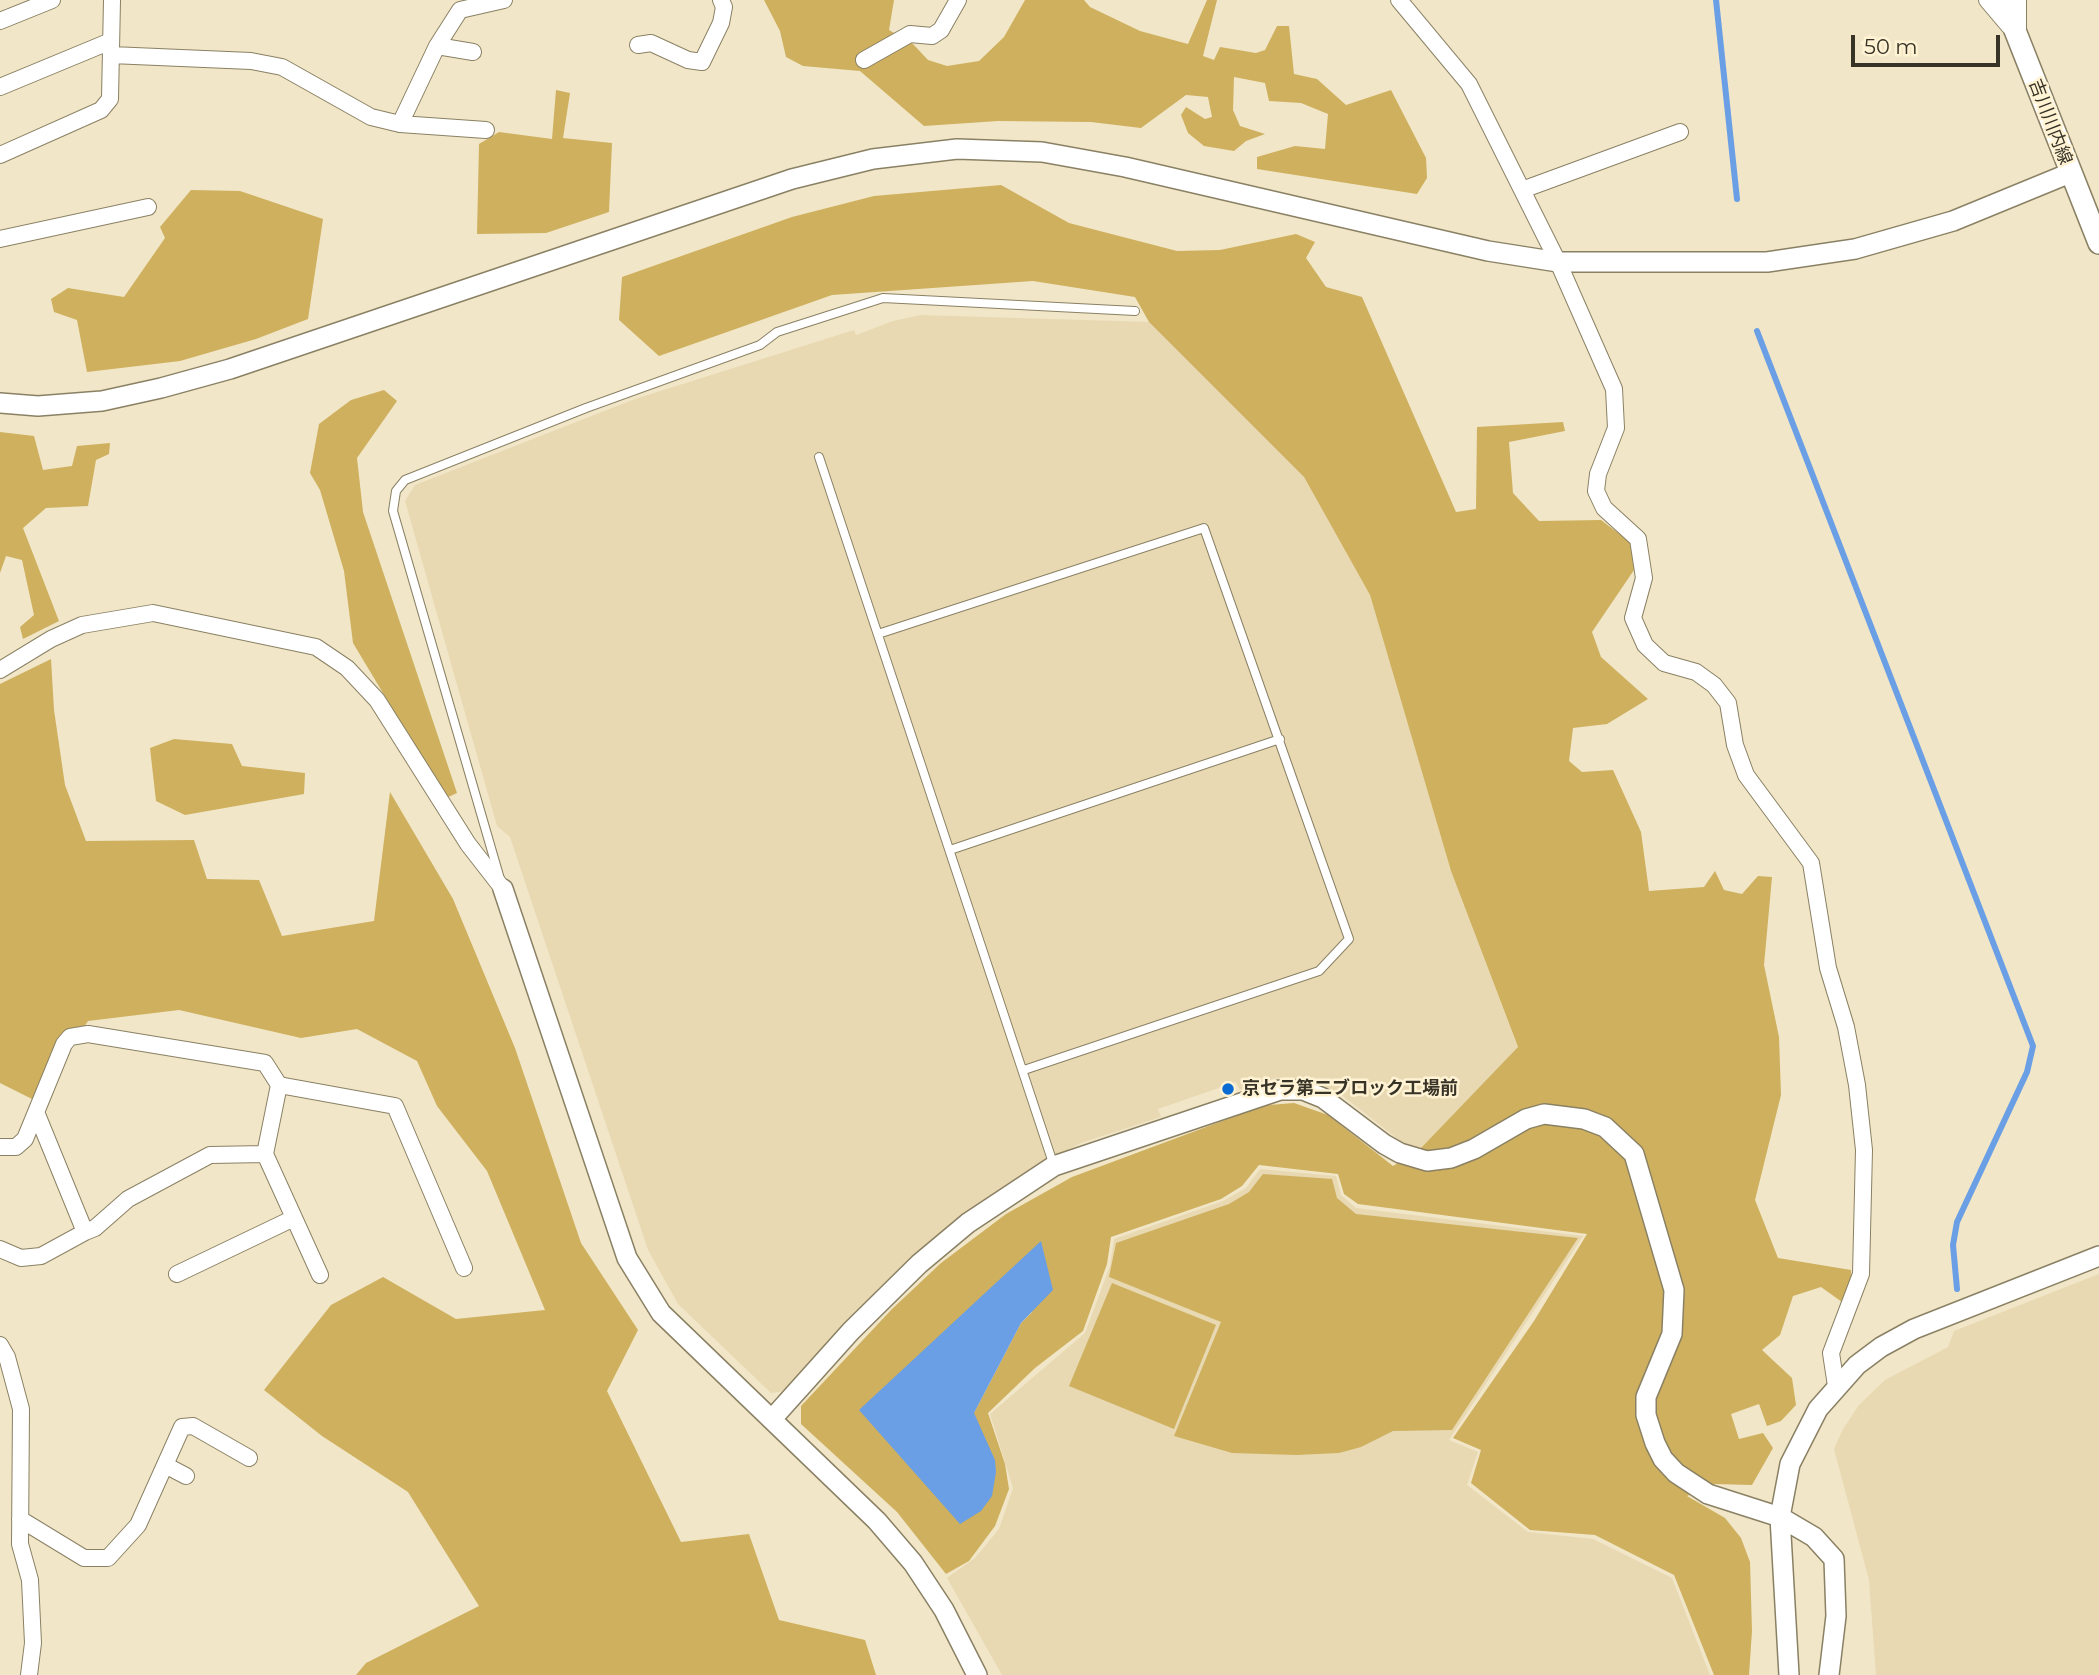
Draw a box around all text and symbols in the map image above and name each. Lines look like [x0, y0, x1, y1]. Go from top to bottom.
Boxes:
scale bar [1854, 21, 2003, 65]
text: 50 m [1864, 34, 1918, 59]
street label: 吉川川内線 [2024, 76, 2076, 168]
place label: 京セラ第二ブロック工場前 [1242, 1078, 1458, 1100]
marker: 京セラ第二ブロック工場前 [1220, 1081, 1236, 1097]

